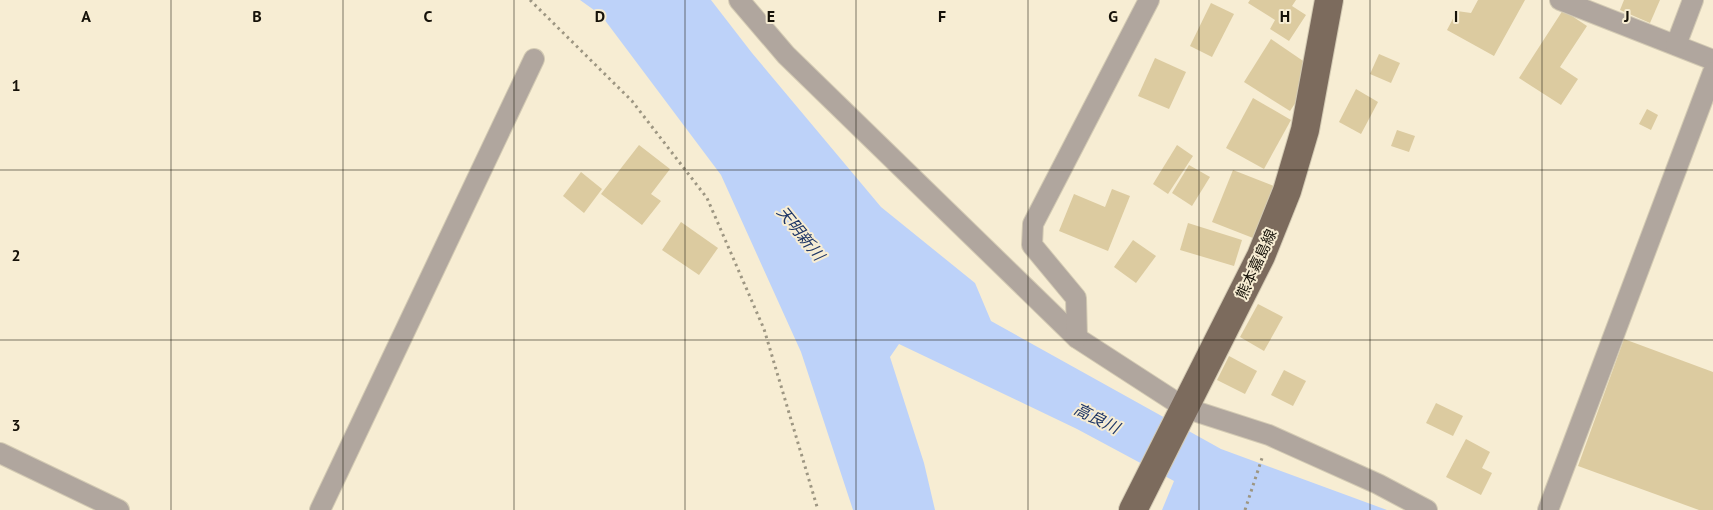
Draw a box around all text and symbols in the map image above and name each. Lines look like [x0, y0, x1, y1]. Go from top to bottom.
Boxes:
text: A [81, 6, 91, 26]
text: B [252, 6, 262, 26]
text: C [424, 6, 433, 26]
text: D [595, 6, 605, 26]
text: E [767, 6, 775, 26]
text: F [938, 6, 946, 26]
text: G [1108, 6, 1118, 26]
text: H [1280, 6, 1290, 26]
text: I [1454, 6, 1458, 26]
text: J [1623, 6, 1630, 26]
text: 1 [11, 75, 21, 95]
water label: 天明新川 [773, 202, 830, 266]
street label: 熊本嘉島線 [1232, 226, 1280, 302]
text: 2 [11, 245, 21, 265]
water label: 高良川 [1071, 398, 1125, 438]
text: 3 [11, 415, 21, 435]

